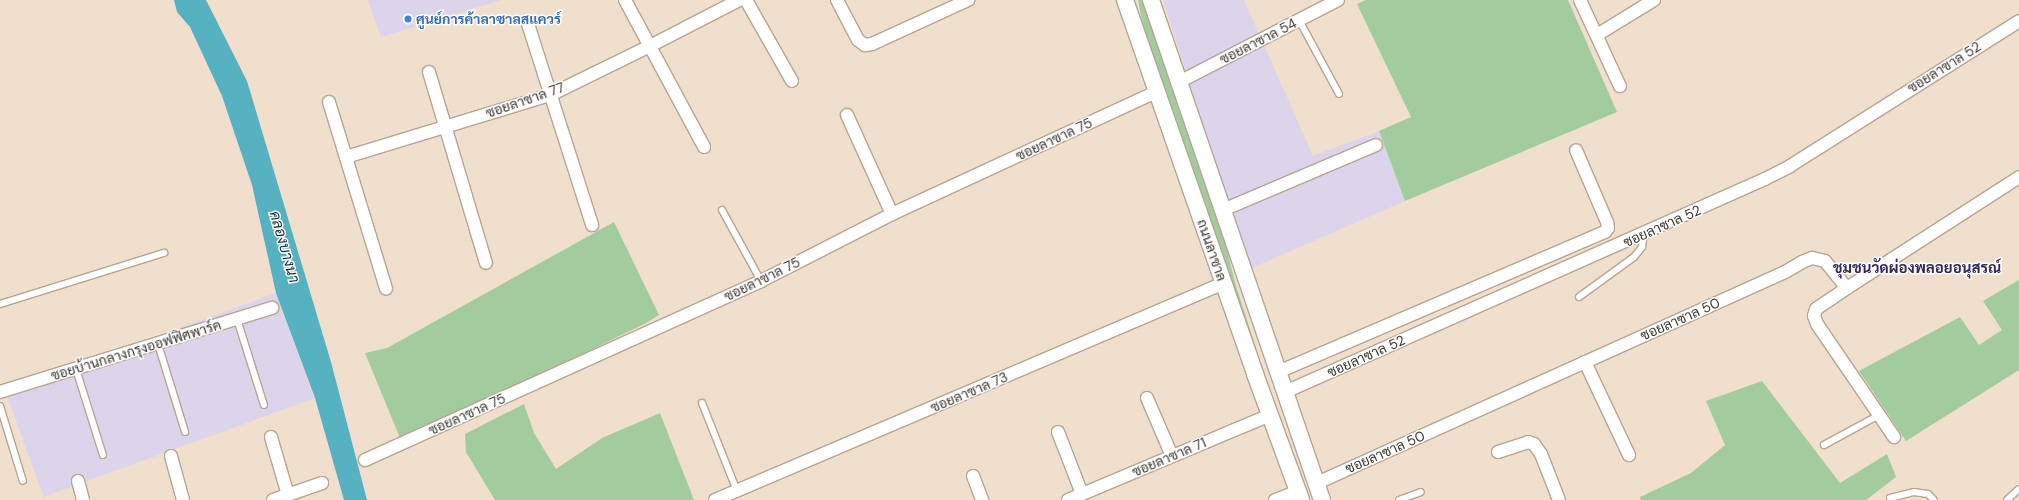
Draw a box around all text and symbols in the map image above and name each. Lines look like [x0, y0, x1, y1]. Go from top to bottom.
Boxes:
place label: ศูนย์การค้าลาซาลสแควร์ [416, 11, 561, 27]
marker: ศูนย์การค้าลาซาลสแควร์ [403, 14, 413, 24]
street label: ซอยลาซาล 54 [1217, 14, 1299, 68]
street label: ซอยลาซาล 52 [1904, 38, 1984, 96]
street label: ซอยลาซาล 77 [484, 79, 566, 121]
street label: ซอยลาซาล 75 [1013, 114, 1095, 164]
street label: ซอยลาซาล 52 [1620, 201, 1704, 251]
water label: คลองบางนา [265, 209, 303, 285]
street label: ถนนลาซาล [1194, 217, 1230, 283]
street label: ซอยลาซาล 75 [721, 253, 803, 305]
district label: ชุมชนวัดผ่องพลอยอนุสรณ์ [1833, 260, 2001, 278]
street label: ซอยลาซาล 50 [1638, 294, 1722, 344]
street label: ซอยบ้านกลางกรุงออฟฟิศพาร์ค [49, 316, 223, 384]
street label: ซอยลาซาล 52 [1324, 331, 1408, 381]
street label: ซอยลาซาล 73 [928, 368, 1010, 416]
street label: ซอยลาซาล 75 [426, 390, 508, 438]
street label: ซอยลาซาล 50 [1343, 427, 1427, 477]
street label: ซอยลาซาล 71 [1129, 434, 1209, 480]

